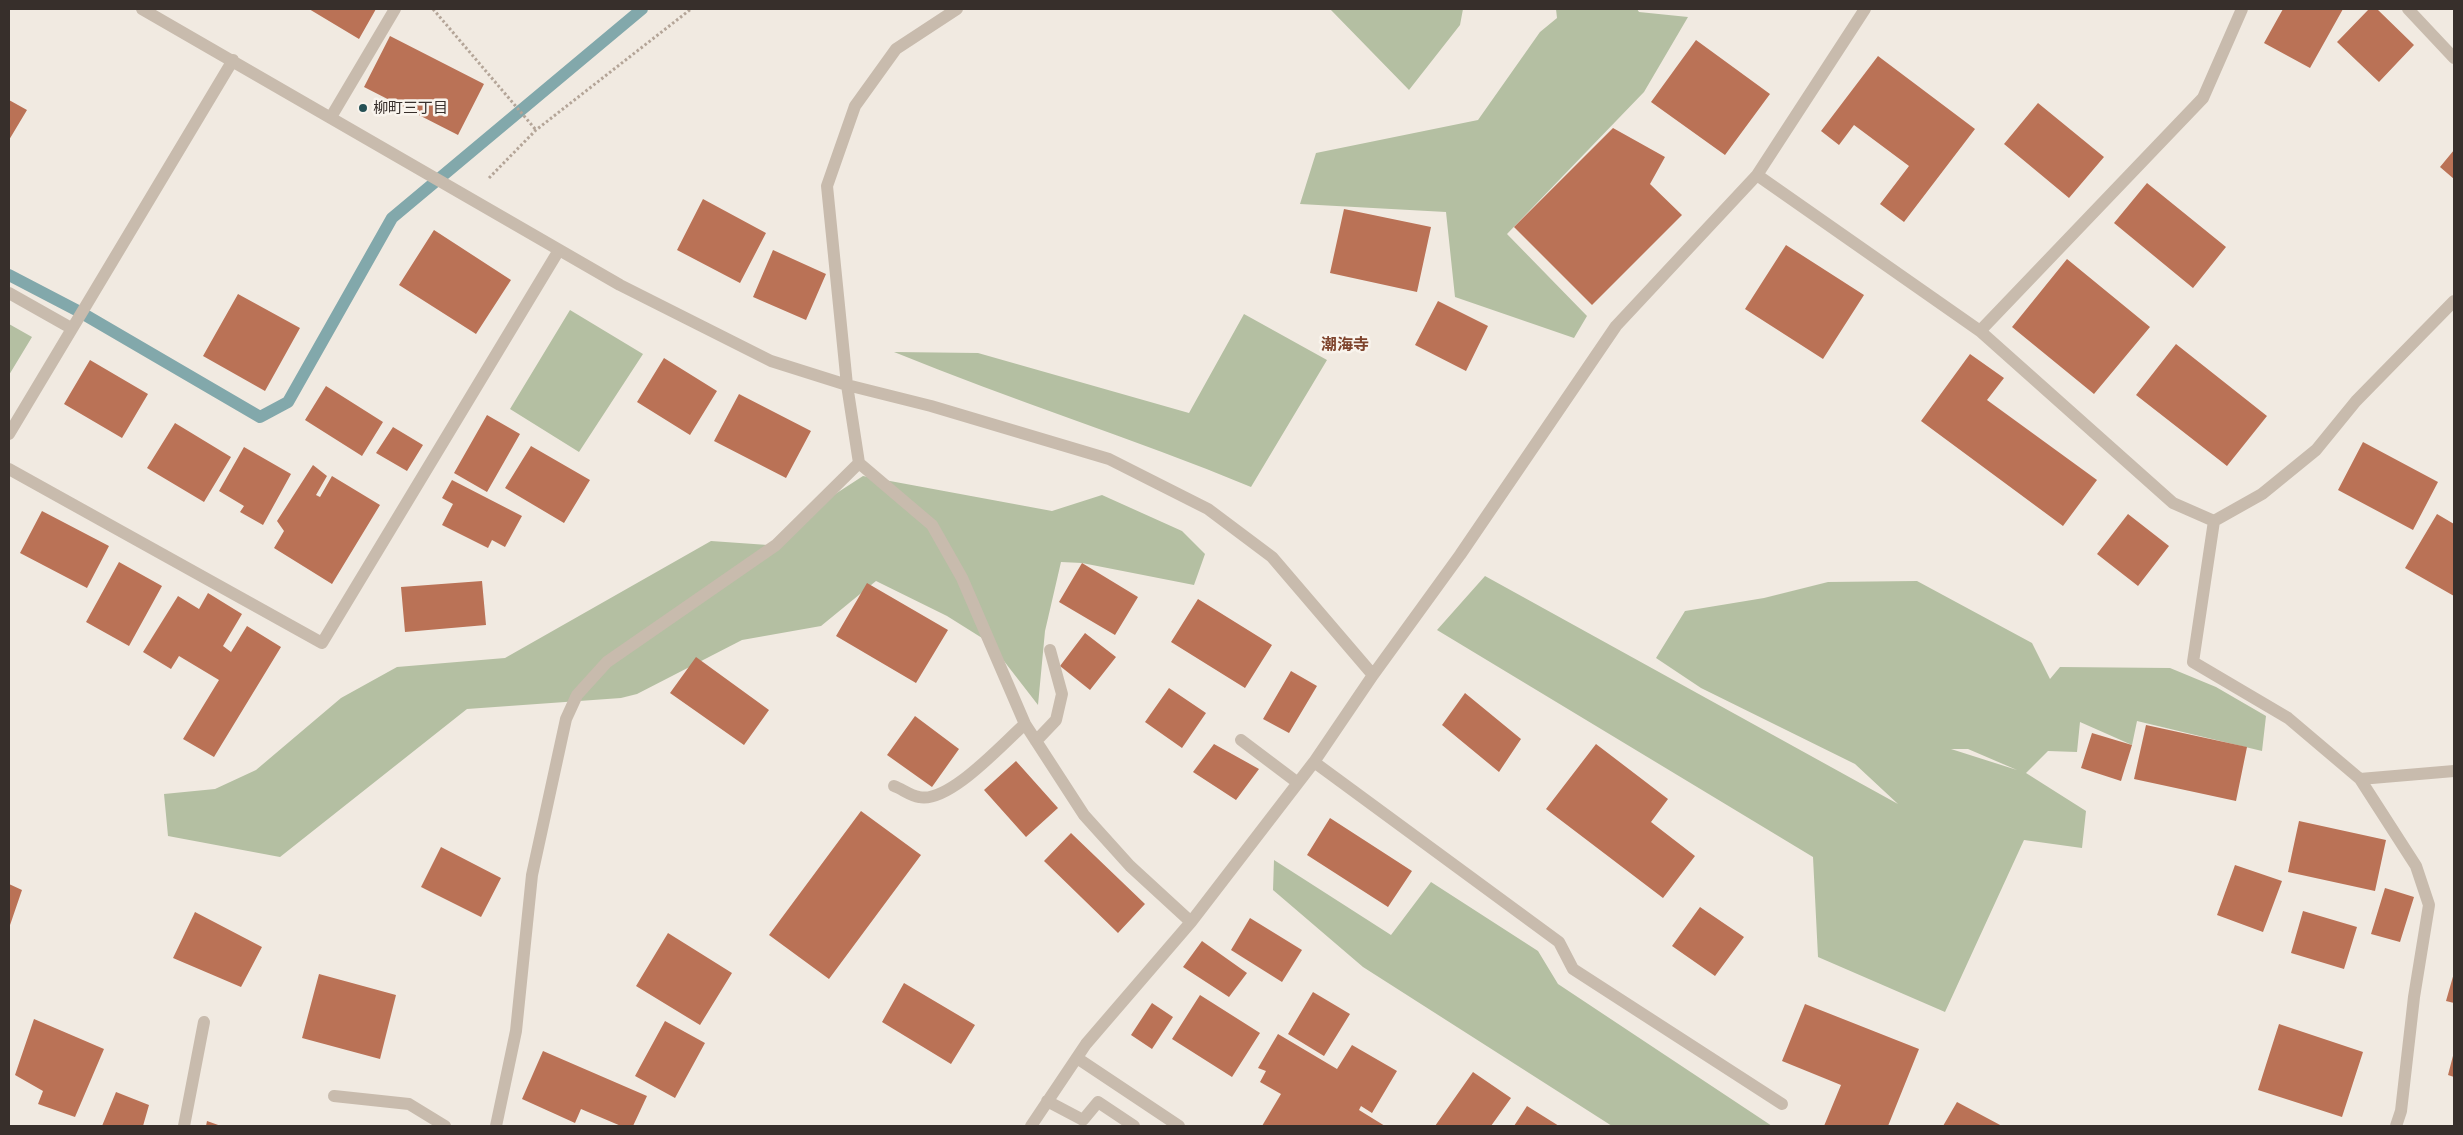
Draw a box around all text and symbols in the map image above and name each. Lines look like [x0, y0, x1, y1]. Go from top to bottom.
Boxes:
place label: 柳町三丁目 [373, 99, 448, 117]
marker: 柳町三丁目 [357, 102, 369, 114]
district label: 潮海寺 [1321, 335, 1369, 355]

